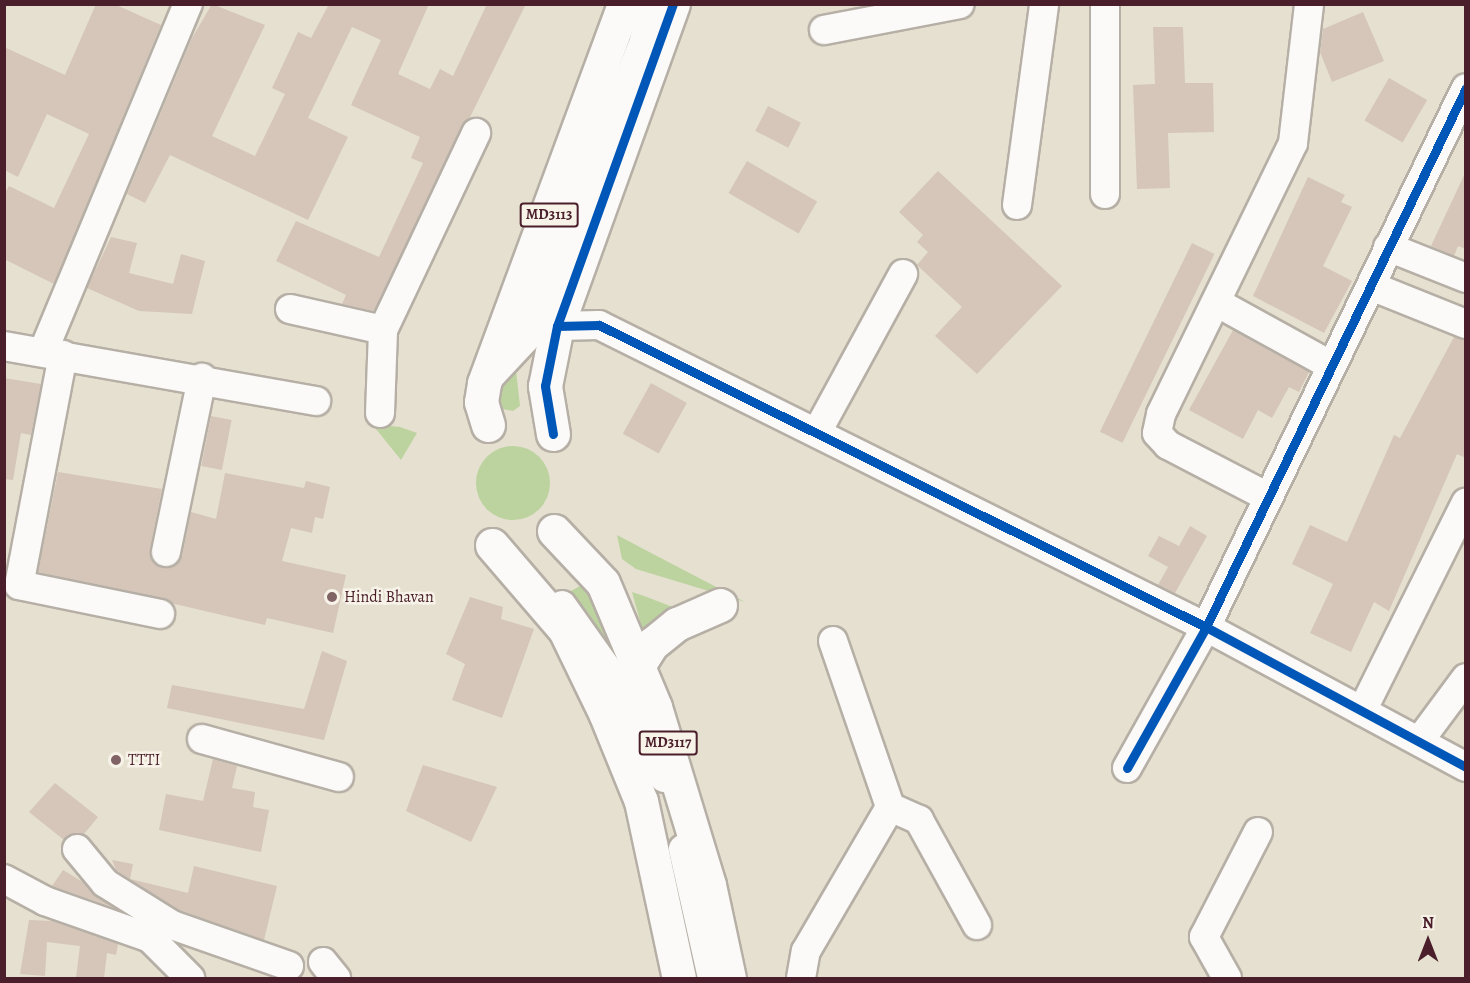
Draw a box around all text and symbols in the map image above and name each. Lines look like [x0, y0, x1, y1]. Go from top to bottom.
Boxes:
road number: MD3113 [519, 203, 579, 227]
place label: Hindi Bhavan [344, 587, 434, 607]
marker: Hindi Bhavan [325, 590, 339, 604]
road number: MD3117 [638, 731, 698, 755]
place label: TTTI [128, 750, 160, 770]
marker: TTTI [109, 753, 123, 767]
north arrow [1398, 911, 1458, 971]
text: N [1422, 912, 1434, 934]

